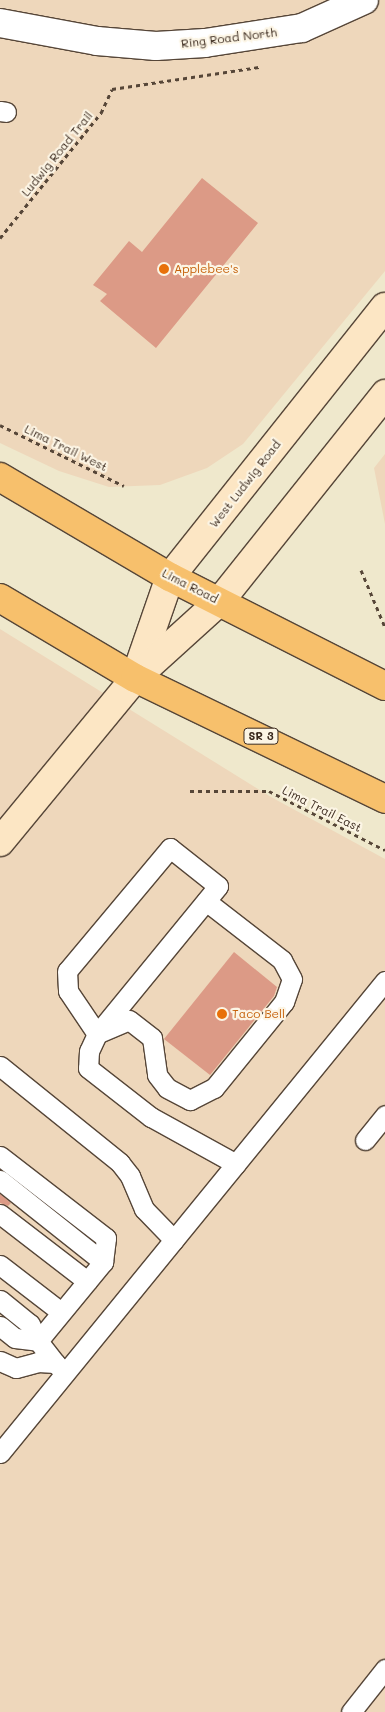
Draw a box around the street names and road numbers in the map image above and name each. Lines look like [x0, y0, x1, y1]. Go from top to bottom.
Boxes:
street label: Ring Road North [180, 25, 278, 51]
street label: Ludwig Road Trail [18, 109, 96, 199]
street label: Lima Trail West [22, 422, 110, 474]
street label: West Ludwig Road [206, 437, 284, 531]
street label: Lima Road [160, 566, 220, 606]
road number: SR 3 [242, 728, 280, 744]
street label: Lima Trail East [280, 783, 364, 835]

